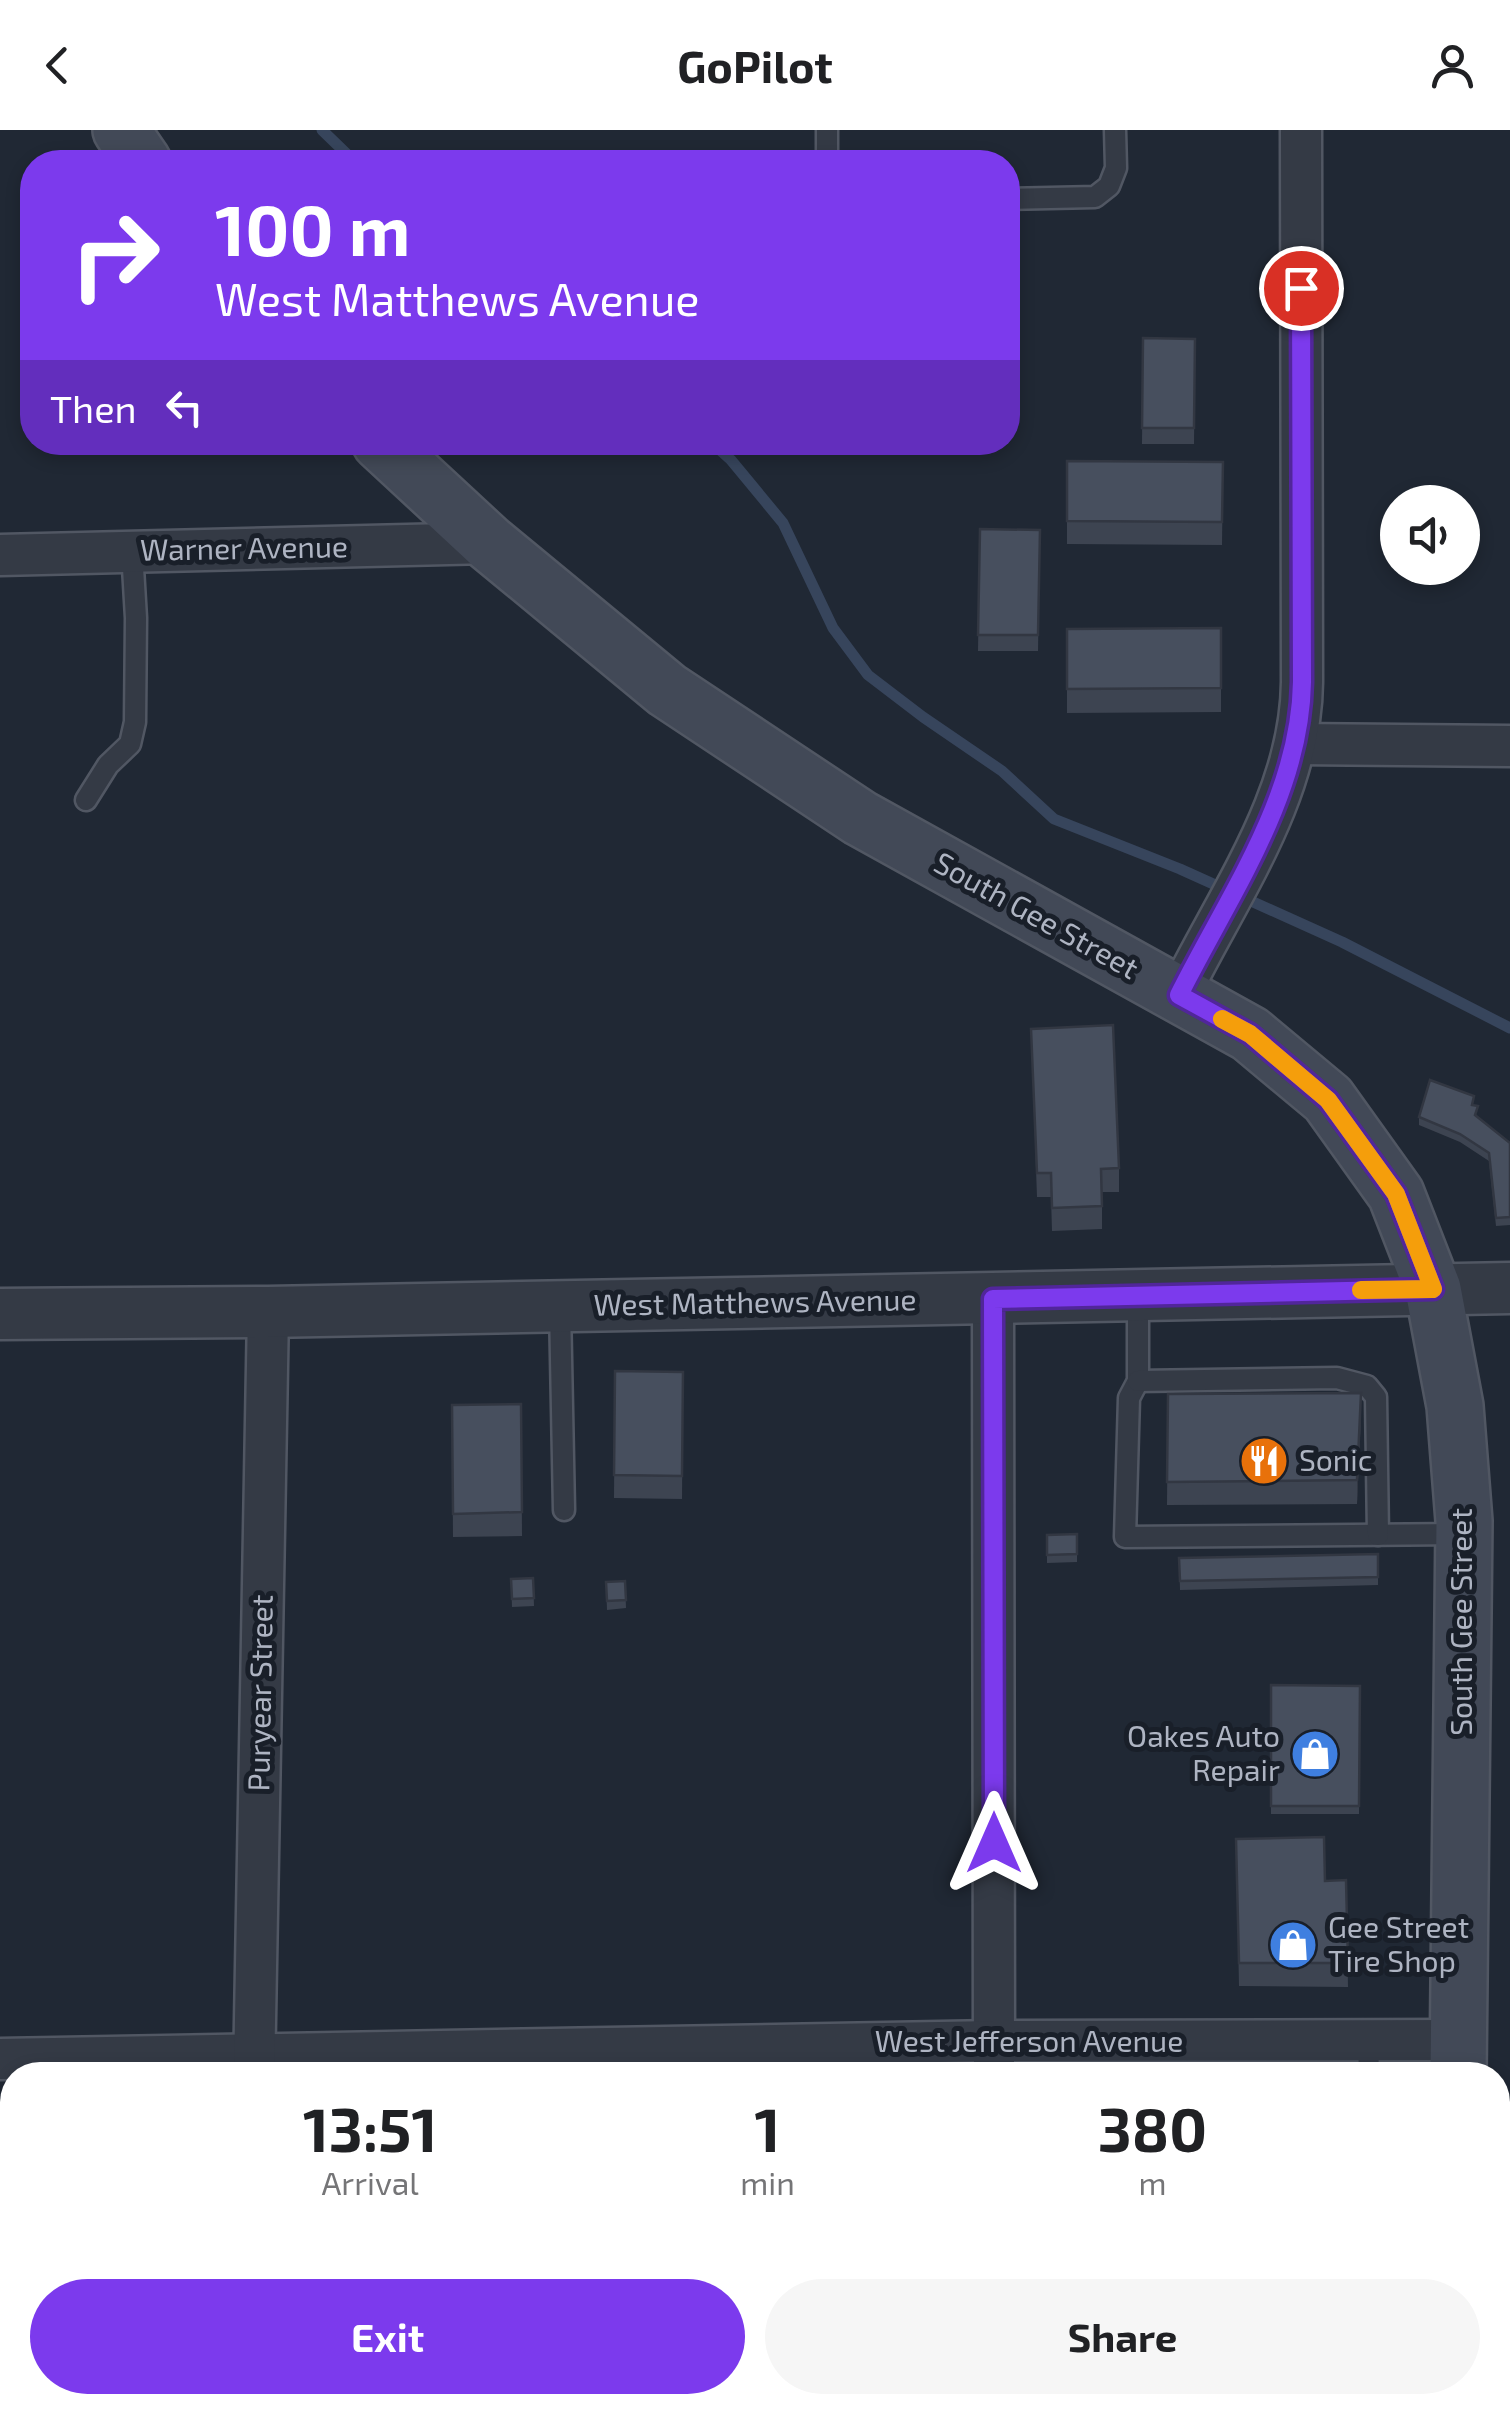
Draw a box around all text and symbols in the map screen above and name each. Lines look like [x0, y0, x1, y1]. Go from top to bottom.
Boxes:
icon: back [30, 38, 85, 93]
text: GoPilot [677, 38, 833, 92]
icon: person [1425, 38, 1480, 93]
text: 100 m [215, 186, 410, 270]
icon: right [50, 190, 180, 320]
pin [1259, 246, 1344, 331]
icon: arrive [1274, 261, 1329, 316]
text: West Matthews Avenue [215, 271, 700, 325]
icon: left [157, 380, 212, 435]
text: Then [50, 385, 137, 431]
map controls [1380, 485, 1480, 585]
button: sound [1380, 485, 1480, 585]
street label: Warner Avenue [140, 527, 348, 567]
street label: South Gee Street [929, 843, 1145, 985]
street label: West Matthews Avenue [593, 1280, 917, 1322]
restaurant icon: Sonic [1238, 1435, 1290, 1487]
place label: Sonic [1299, 1441, 1372, 1477]
street label: South Gee Street [1442, 1508, 1478, 1736]
street label: Puryear Street [239, 1594, 279, 1792]
place label: Oakes Auto Repair [1127, 1717, 1280, 1787]
shop icon: Oakes Auto Repair [1289, 1728, 1341, 1780]
position arrow [942, 1791, 1046, 1895]
place label: Gee Street Tire Shop [1328, 1908, 1469, 1978]
shop icon: Gee Street Tire Shop [1267, 1919, 1319, 1971]
street label: West Jefferson Avenue [875, 2022, 1183, 2058]
text: 13:51 [303, 2092, 437, 2164]
text: 1 [755, 2092, 781, 2164]
text: 380 [1098, 2092, 1207, 2164]
text: Arrival [321, 2163, 419, 2201]
text: min [740, 2163, 795, 2201]
text: m [1138, 2163, 1166, 2201]
button: Exit [30, 2279, 745, 2394]
button: Share [765, 2279, 1480, 2394]

